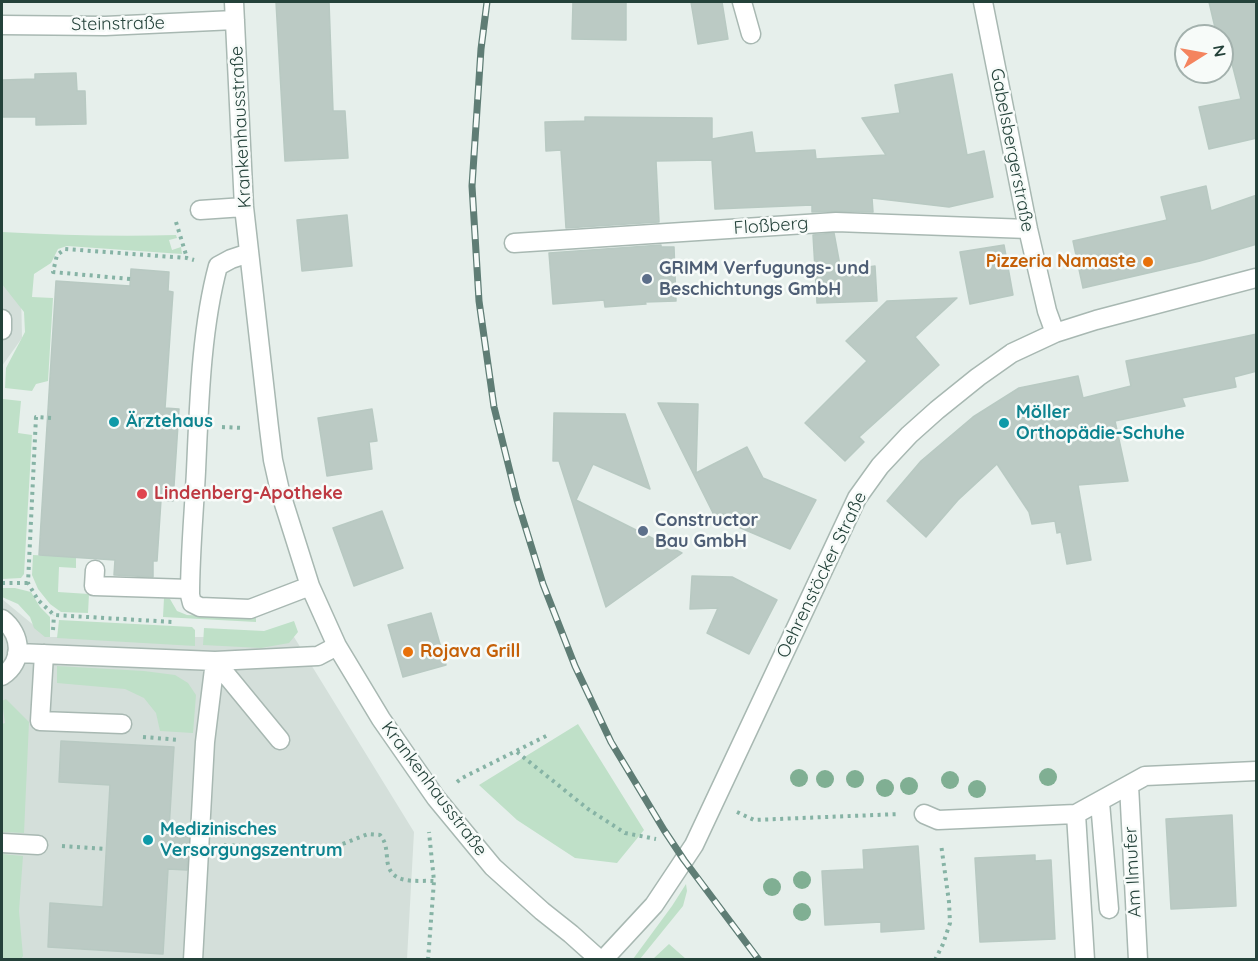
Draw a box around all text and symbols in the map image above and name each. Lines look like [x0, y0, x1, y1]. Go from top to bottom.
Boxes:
street label: Steinstraße [71, 12, 165, 36]
north arrow [1174, 24, 1234, 84]
text: N [1209, 43, 1231, 59]
street label: Krankenhausstraße [226, 45, 256, 209]
street label: Gabelsbergerstraße [986, 66, 1038, 234]
street label: Floßberg [733, 213, 809, 239]
place label: Pizzeria Namaste [986, 251, 1136, 273]
marker: Pizzeria Namaste [1141, 255, 1155, 269]
place label: GRIMM Verfugungs- und Beschichtungs GmbH [659, 258, 869, 300]
marker: GRIMM Verfugungs- und Beschichtungs GmbH [640, 272, 654, 286]
place label: Möller Orthopädie-Schuhe [1016, 402, 1185, 444]
place label: Ärztehaus [126, 411, 213, 433]
marker: Ärztehaus [107, 415, 121, 429]
marker: Möller Orthopädie-Schuhe [997, 416, 1011, 430]
place label: Lindenberg-Apotheke [154, 483, 343, 505]
marker: Lindenberg-Apotheke [135, 487, 149, 501]
street label: Oehrenstöcker Straße [772, 488, 872, 662]
place label: Constructor Bau GmbH [655, 510, 758, 552]
marker: Constructor Bau GmbH [636, 524, 650, 538]
place label: Rojava Grill [420, 641, 520, 663]
marker: Rojava Grill [401, 645, 415, 659]
street label: Krankenhausstraße [376, 718, 492, 860]
place label: Medizinisches Versorgungszentrum [160, 819, 343, 862]
street label: Am Ilmufer [1120, 826, 1146, 918]
marker: Medizinisches Versorgungszentrum [141, 833, 155, 847]

